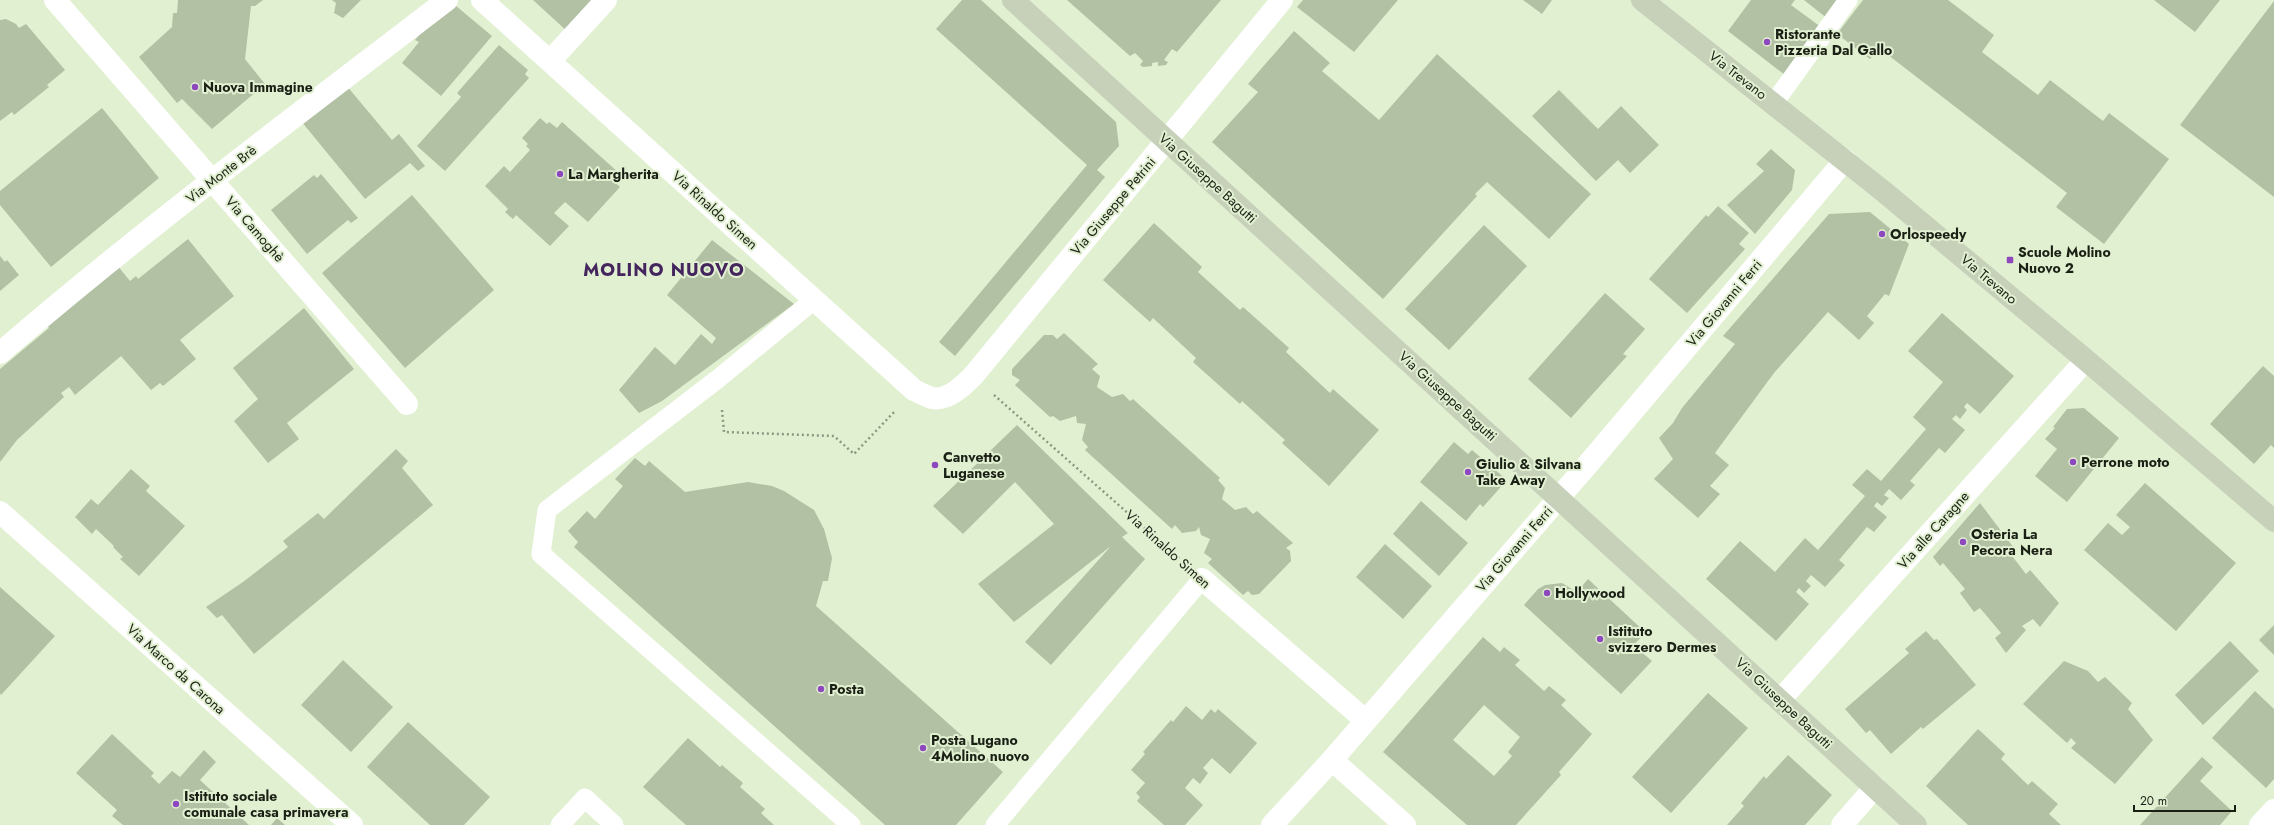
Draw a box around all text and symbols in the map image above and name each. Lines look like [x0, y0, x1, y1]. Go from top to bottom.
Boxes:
place label: Ristorante Pizzeria Dal Gallo [1775, 24, 1892, 60]
marker: Ristorante Pizzeria Dal Gallo [1762, 37, 1772, 47]
street label: Via Trevano [1705, 46, 1771, 104]
place label: Nuova Immagine [203, 77, 313, 97]
marker: Nuova Immagine [190, 82, 200, 92]
street label: Via Giuseppe Bagutti [1154, 128, 1262, 228]
street label: Via Monte Brè [182, 140, 260, 208]
street label: Via Giuseppe Petrini [1066, 152, 1160, 260]
place label: La Margherita [568, 164, 659, 184]
street label: Via Rinaldo Simen [668, 166, 762, 254]
marker: La Margherita [555, 169, 565, 179]
street label: Via Camoghè [221, 192, 289, 266]
place label: Orlospeedy [1890, 224, 1967, 244]
marker: Orlospeedy [1877, 229, 1887, 239]
place label: Scuole Molino Nuovo 2 [2018, 242, 2111, 278]
street label: Via Trevano [1956, 249, 2022, 309]
street label: Via Giovanni Ferri [1682, 255, 1766, 351]
marker: Scuole Molino Nuovo 2 [2005, 255, 2015, 265]
district label: MOLINO NUOVO [583, 257, 745, 283]
street label: Via Giuseppe Bagutti [1394, 346, 1502, 446]
place label: Canvetto Luganese [943, 447, 1005, 483]
place label: Perrone moto [2081, 452, 2170, 472]
place label: Giulio & Silvana Take Away [1476, 454, 1581, 490]
marker: Perrone moto [2068, 457, 2078, 467]
marker: Canvetto Luganese [930, 460, 940, 470]
marker: Giulio & Silvana Take Away [1463, 467, 1473, 477]
street label: Via alle Caragne [1893, 487, 1973, 573]
street label: Via Giovanni Ferri [1471, 502, 1557, 596]
street label: Via Rinaldo Simen [1121, 505, 1215, 593]
place label: Osteria La Pecora Nera [1971, 524, 2052, 560]
marker: Osteria La Pecora Nera [1958, 537, 1968, 547]
place label: Hollywood [1555, 583, 1625, 603]
marker: Hollywood [1542, 588, 1552, 598]
street label: Via Marco da Carona [122, 619, 230, 719]
place label: Istituto svizzero Dermes [1608, 621, 1717, 657]
marker: Istituto svizzero Dermes [1595, 634, 1605, 644]
street label: Via Giuseppe Bagutti [1731, 653, 1837, 753]
place label: Posta [829, 679, 864, 699]
marker: Posta [816, 684, 826, 694]
place label: Posta Lugano 4Molino nuovo [931, 730, 1029, 766]
marker: Posta Lugano 4Molino nuovo [918, 743, 928, 753]
place label: Istituto sociale comunale casa primavera [184, 786, 349, 822]
scale bar [2134, 787, 2235, 813]
text: 20 m [2140, 792, 2167, 810]
marker: Istituto sociale comunale casa primavera [171, 799, 181, 809]

